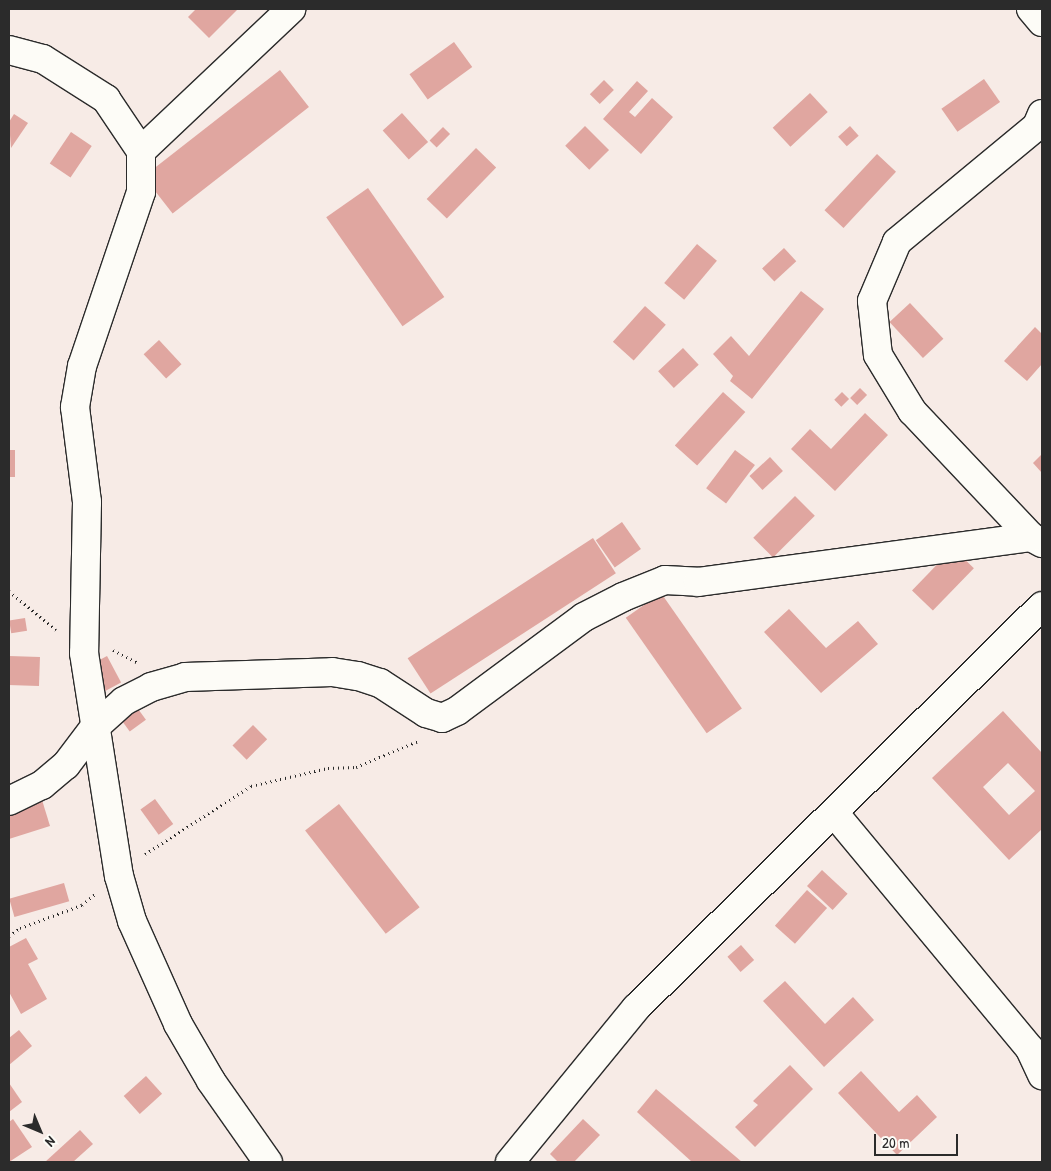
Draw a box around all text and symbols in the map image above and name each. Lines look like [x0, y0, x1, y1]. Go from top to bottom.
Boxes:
north arrow [15, 1106, 65, 1156]
scale bar [876, 1124, 960, 1156]
text: 20 m [882, 1132, 909, 1153]
text: N [42, 1133, 60, 1151]

